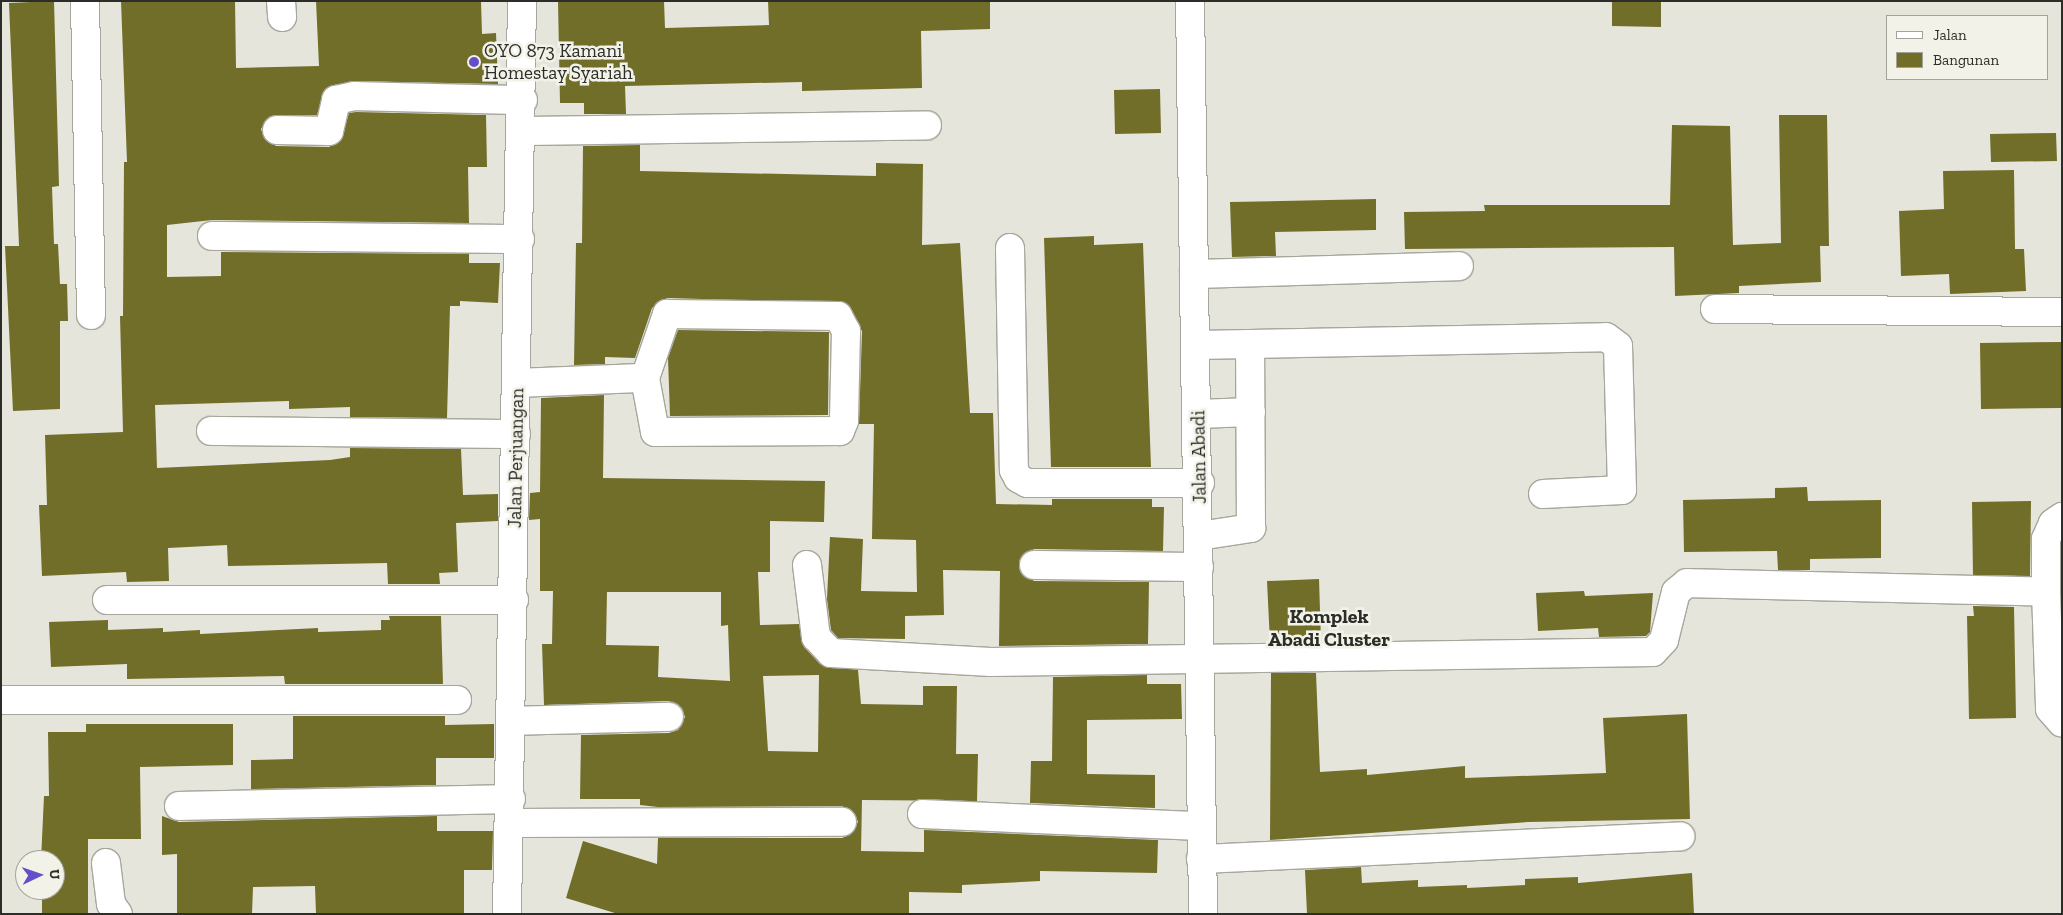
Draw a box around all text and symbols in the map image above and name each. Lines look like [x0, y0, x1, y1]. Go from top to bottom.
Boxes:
legend [1886, 15, 2048, 80]
text: Jalan [1933, 26, 1967, 44]
place label: OYO 873 Kamani Homestay Syariah [484, 40, 633, 84]
text: Bangunan [1933, 51, 1999, 69]
marker: OYO 873 Kamani Homestay Syariah [468, 56, 480, 68]
street label: Jalan Perjuangan [503, 388, 529, 528]
street label: Jalan Abadi [1187, 410, 1211, 504]
district label: Komplek Abadi Cluster [1268, 604, 1390, 651]
north arrow [15, 850, 65, 900]
text: U [46, 869, 63, 880]

